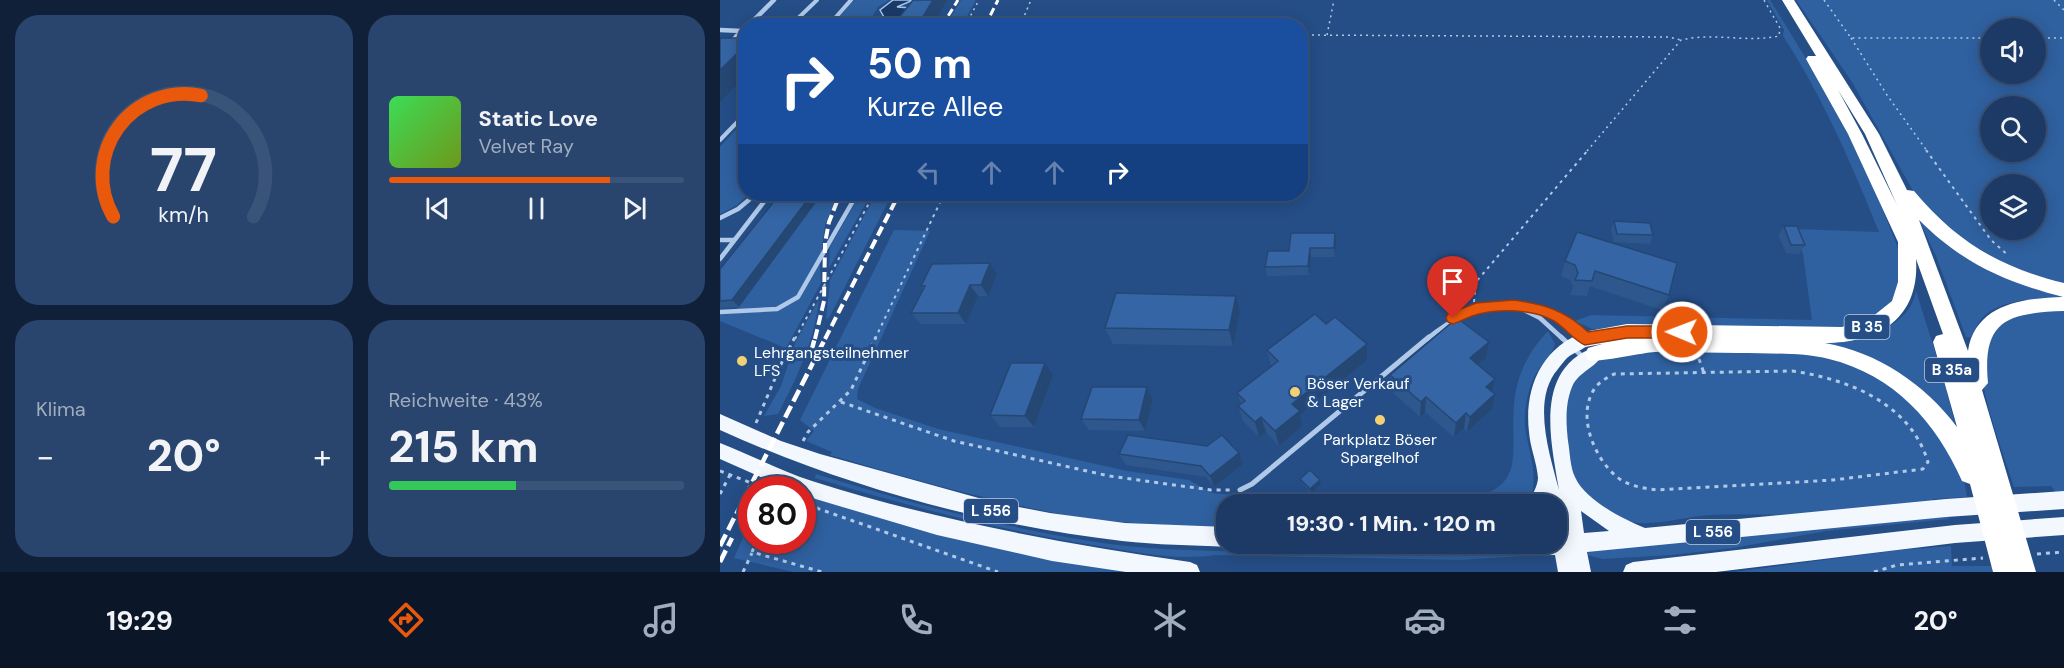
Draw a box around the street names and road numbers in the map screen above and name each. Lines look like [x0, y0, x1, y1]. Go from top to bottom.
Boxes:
road number: B 35 [1844, 315, 1890, 339]
road number: B 35a [1925, 358, 1979, 382]
road number: L 556 [964, 499, 1018, 523]
road number: L 556 [1686, 520, 1740, 544]

